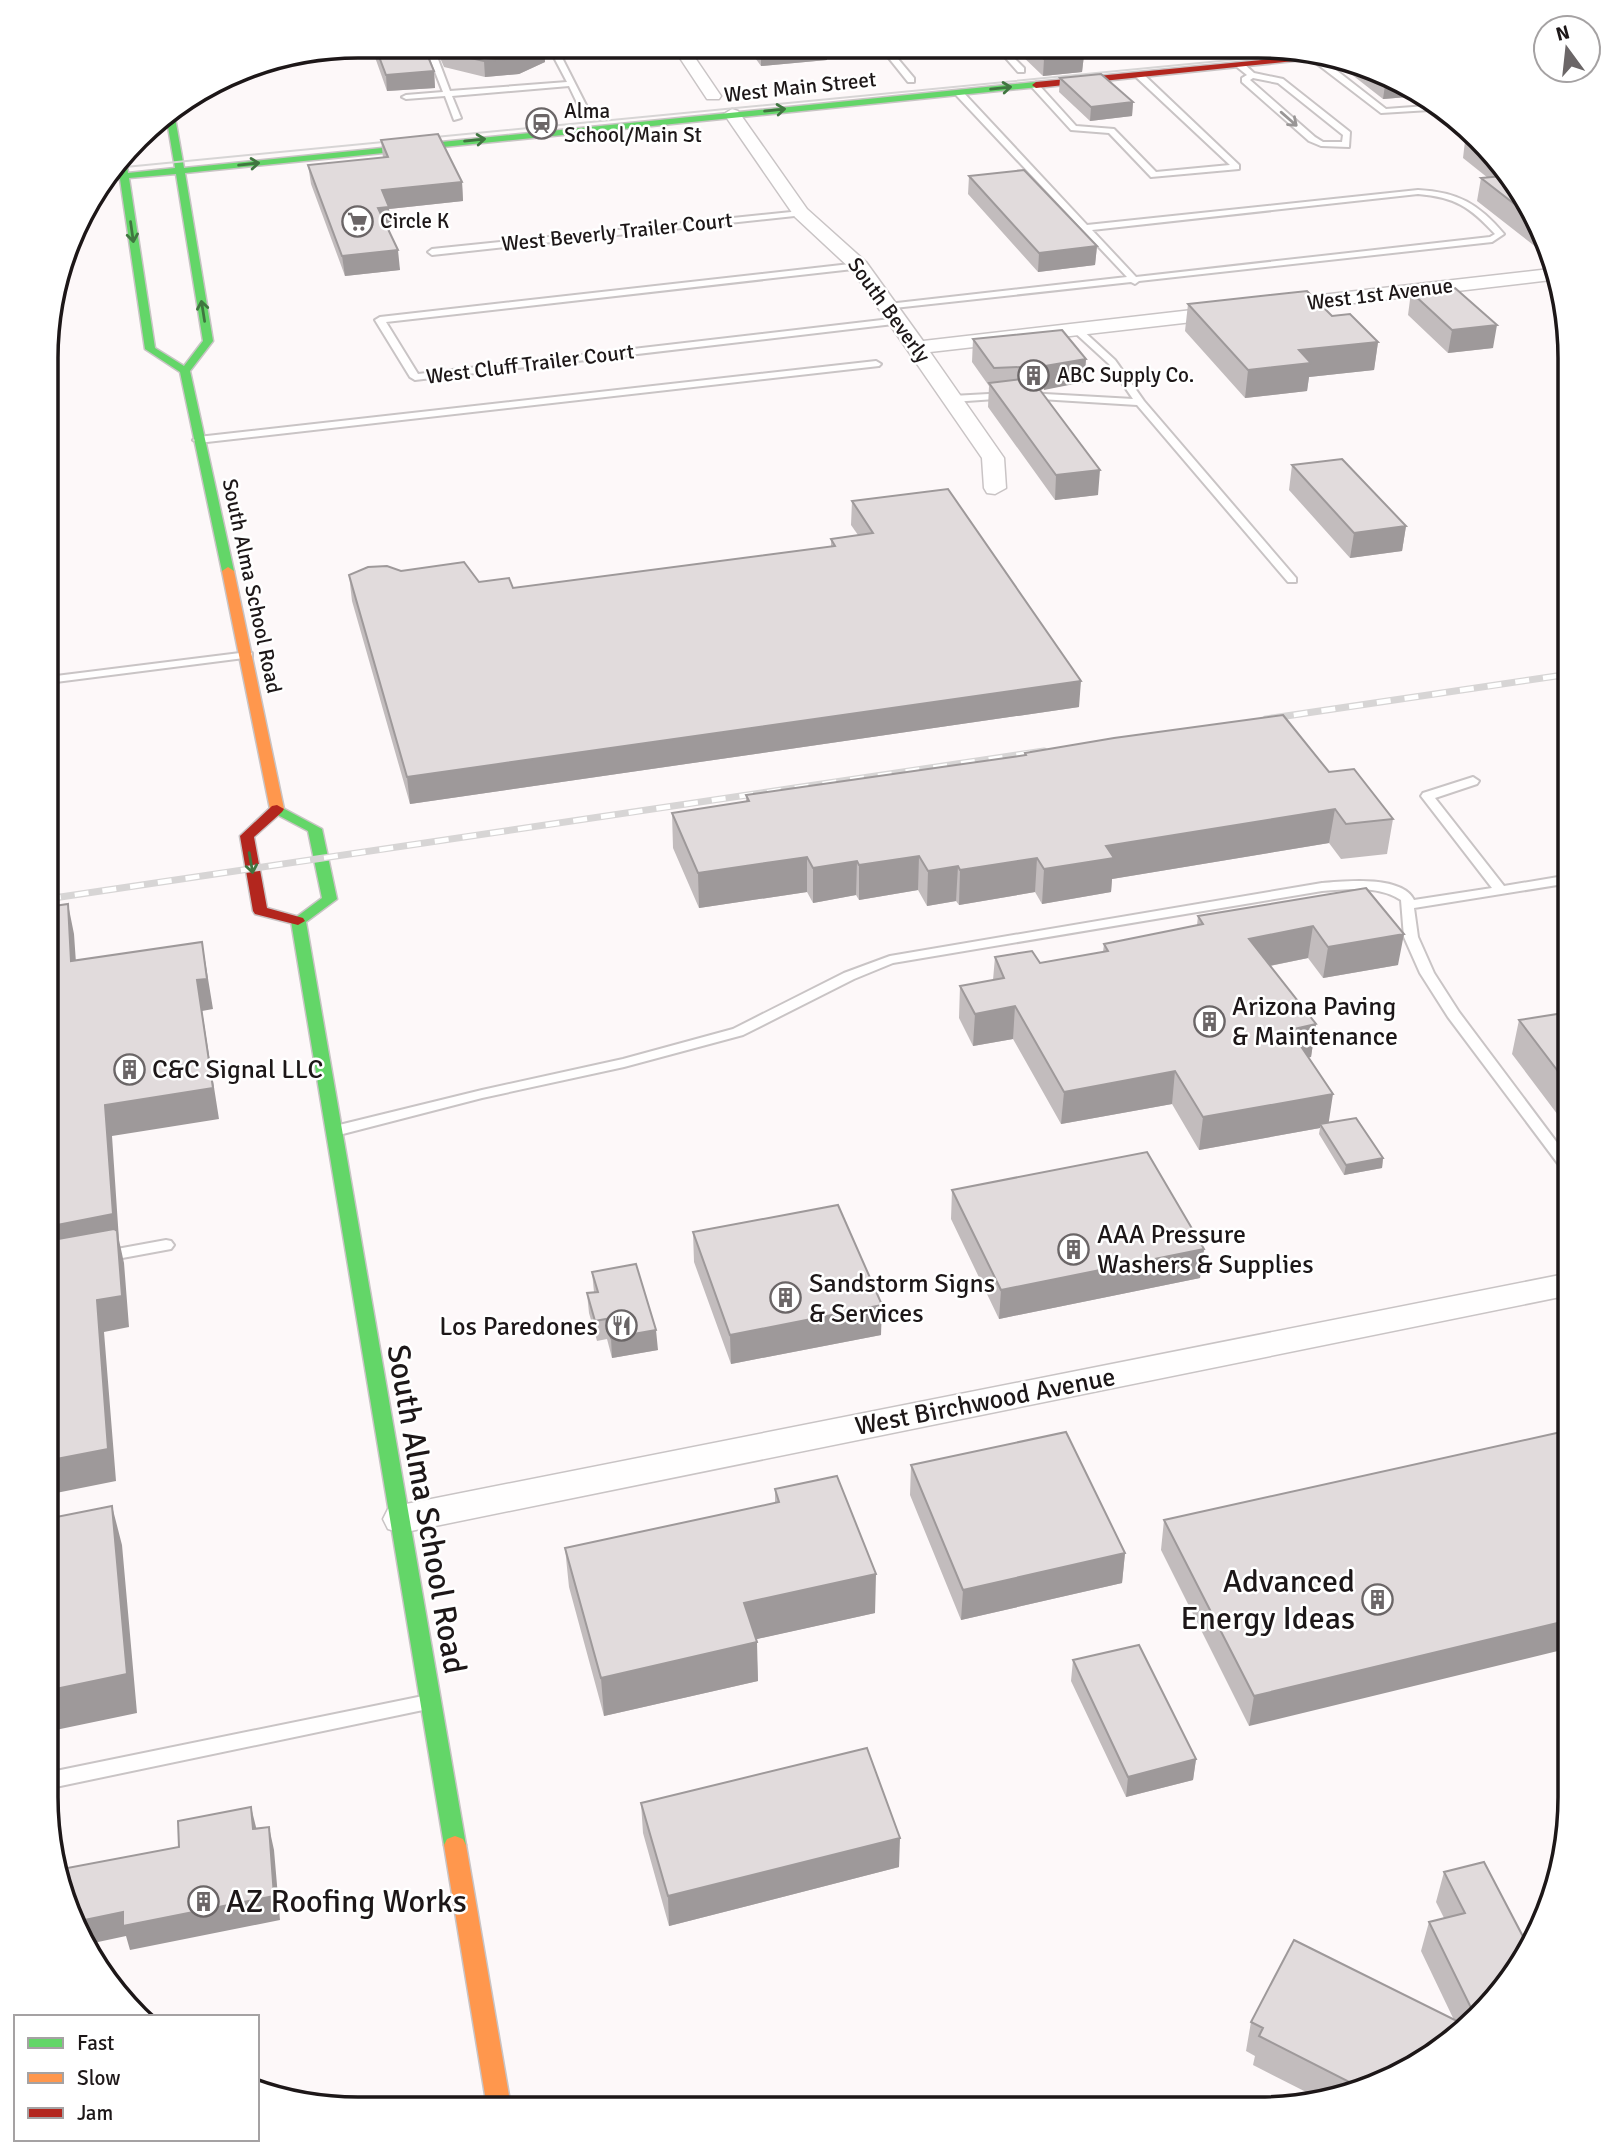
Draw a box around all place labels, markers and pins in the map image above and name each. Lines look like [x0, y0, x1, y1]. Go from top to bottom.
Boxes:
place label: Alma School/Main St [564, 98, 702, 148]
station icon: Alma School/Main St [524, 106, 558, 140]
supermarket icon: Circle K [340, 204, 374, 238]
place label: Circle K [380, 208, 450, 234]
building icon: ABC Supply Co. [1017, 358, 1051, 392]
place label: ABC Supply Co. [1057, 362, 1194, 388]
place label: Arizona Paving & Maintenance [1232, 991, 1398, 1053]
building icon: Arizona Paving & Maintenance [1192, 1004, 1226, 1038]
building icon: C&C Signal LLC [112, 1052, 146, 1086]
place label: C&C Signal LLC [152, 1054, 323, 1086]
place label: AAA Pressure Washers & Supplies [1097, 1219, 1314, 1281]
building icon: AAA Pressure Washers & Supplies [1057, 1232, 1091, 1266]
place label: Sandstorm Signs & Services [809, 1268, 995, 1330]
building icon: Sandstorm Signs & Services [769, 1281, 803, 1315]
restaurant icon: Los Paredones [604, 1309, 638, 1343]
place label: Los Paredones [439, 1311, 598, 1343]
place label: Advanced Energy Ideas [1180, 1562, 1355, 1638]
building icon: Advanced Energy Ideas [1361, 1582, 1395, 1616]
place label: AZ Roofing Works [226, 1882, 467, 1921]
building icon: AZ Roofing Works [186, 1884, 220, 1918]

